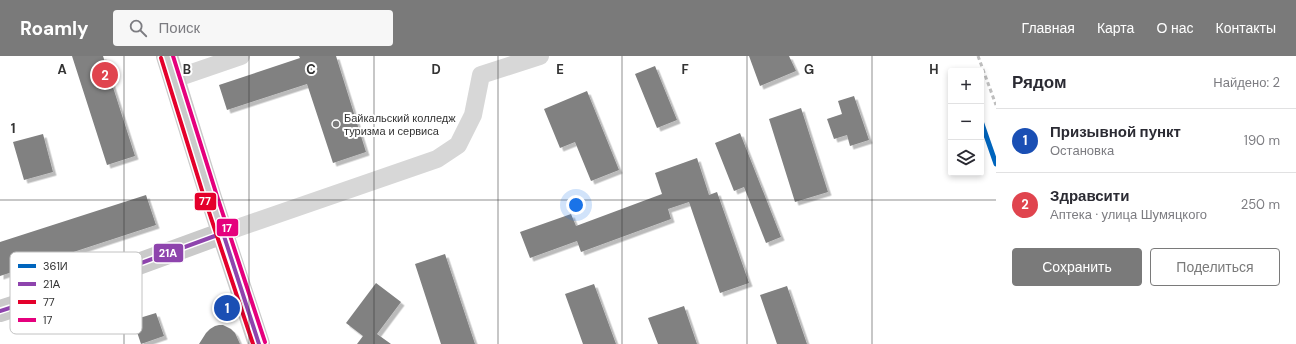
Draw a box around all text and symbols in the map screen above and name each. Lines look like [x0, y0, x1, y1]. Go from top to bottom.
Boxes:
search box [113, 10, 393, 46]
text: Roamly [20, 16, 89, 41]
icon: search [127, 17, 149, 39]
text: Поиск [159, 18, 200, 38]
text: Главная [1022, 19, 1075, 37]
text: Карта [1097, 19, 1134, 37]
text: О нас [1156, 19, 1194, 37]
text: Контакты [1216, 19, 1276, 37]
pin: 2 [92, 60, 118, 90]
text: A [57, 61, 67, 78]
text: B [183, 61, 191, 78]
text: C [306, 61, 316, 78]
text: D [431, 61, 441, 78]
text: E [556, 61, 564, 78]
text: F [681, 61, 689, 78]
text: G [804, 61, 814, 78]
text: H [929, 61, 939, 78]
map controls [948, 68, 984, 176]
button: + [948, 68, 984, 104]
text: Рядом [1012, 71, 1067, 93]
text: Найдено: 2 [1213, 74, 1280, 91]
button: − [948, 104, 984, 140]
place label: Байкальский колледж туризма и сервиса [344, 111, 456, 138]
marker: Байкальский колледж туризма и сервиса [331, 119, 341, 129]
text: 1 [11, 120, 15, 137]
text: Призывной пункт [1050, 122, 1181, 142]
text: 1 [1023, 132, 1027, 149]
text: 190 m [1244, 132, 1280, 149]
button: layers [948, 140, 984, 176]
text: Остановка [1050, 142, 1114, 159]
text: Здравсити [1050, 186, 1129, 206]
line badge: 77 [194, 192, 217, 211]
text: 77 [199, 194, 211, 208]
your location [566, 195, 586, 215]
text: 2 [1021, 196, 1029, 213]
text: 250 m [1241, 196, 1280, 213]
text: Аптека · улица Шумяцкого [1050, 206, 1207, 223]
line badge: 17 [216, 218, 239, 237]
text: 17 [222, 221, 232, 235]
line badge: 21А [153, 243, 184, 263]
text: 21А [159, 246, 177, 260]
button: Сохранить [1012, 248, 1142, 286]
button: Поделиться [1150, 248, 1280, 286]
legend [10, 252, 142, 334]
text: 361И [43, 259, 68, 273]
text: 21А [43, 277, 61, 291]
pin: 1 [214, 293, 240, 323]
text: 77 [43, 295, 55, 309]
text: 17 [43, 313, 52, 327]

